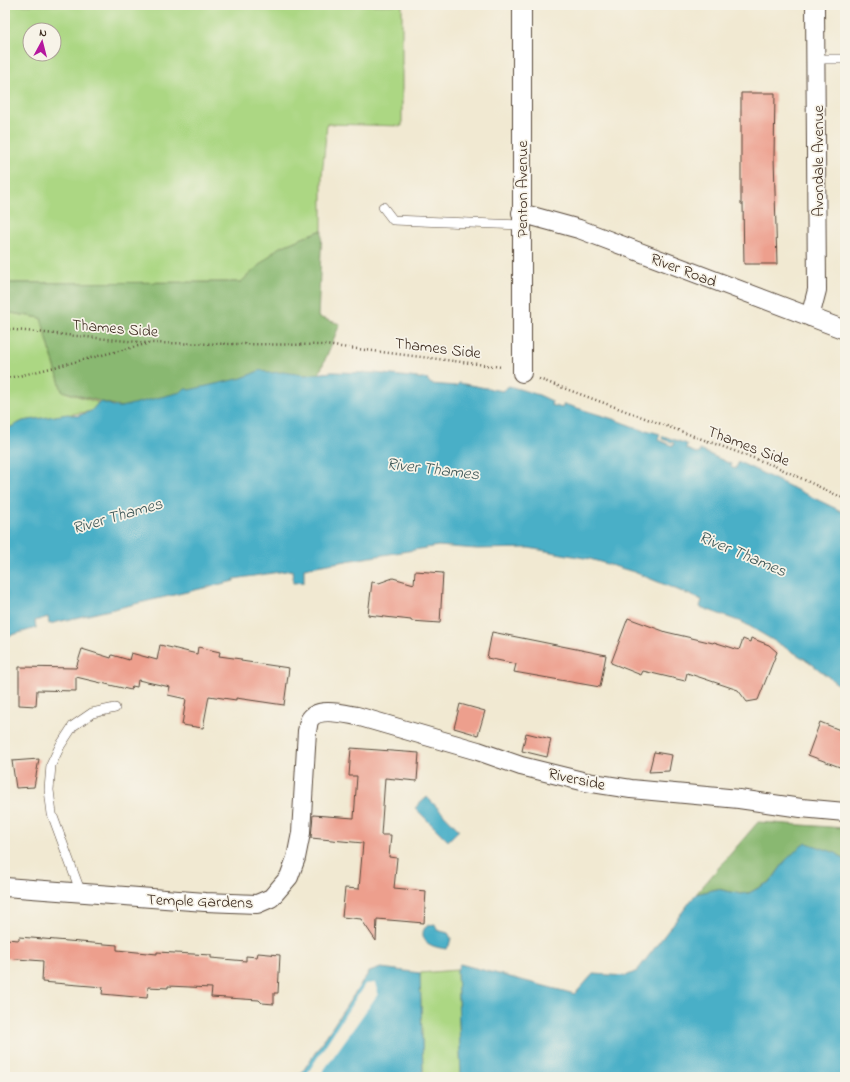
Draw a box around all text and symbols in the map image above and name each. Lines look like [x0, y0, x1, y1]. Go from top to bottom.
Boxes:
north arrow [22, 22, 62, 62]
text: N [38, 25, 48, 41]
street label: Avondale Avenue [807, 104, 831, 217]
street label: Penton Avenue [511, 140, 535, 237]
street label: River Road [647, 247, 720, 294]
street label: Thames Side [71, 313, 160, 345]
street label: Thames Side [393, 332, 483, 366]
street label: Thames Side [704, 420, 794, 474]
water label: River Thames [385, 451, 481, 488]
water label: River Thames [69, 491, 166, 541]
water label: River Thames [695, 525, 790, 584]
street label: Riverside [546, 762, 608, 798]
street label: Temple Gardens [146, 888, 254, 916]

